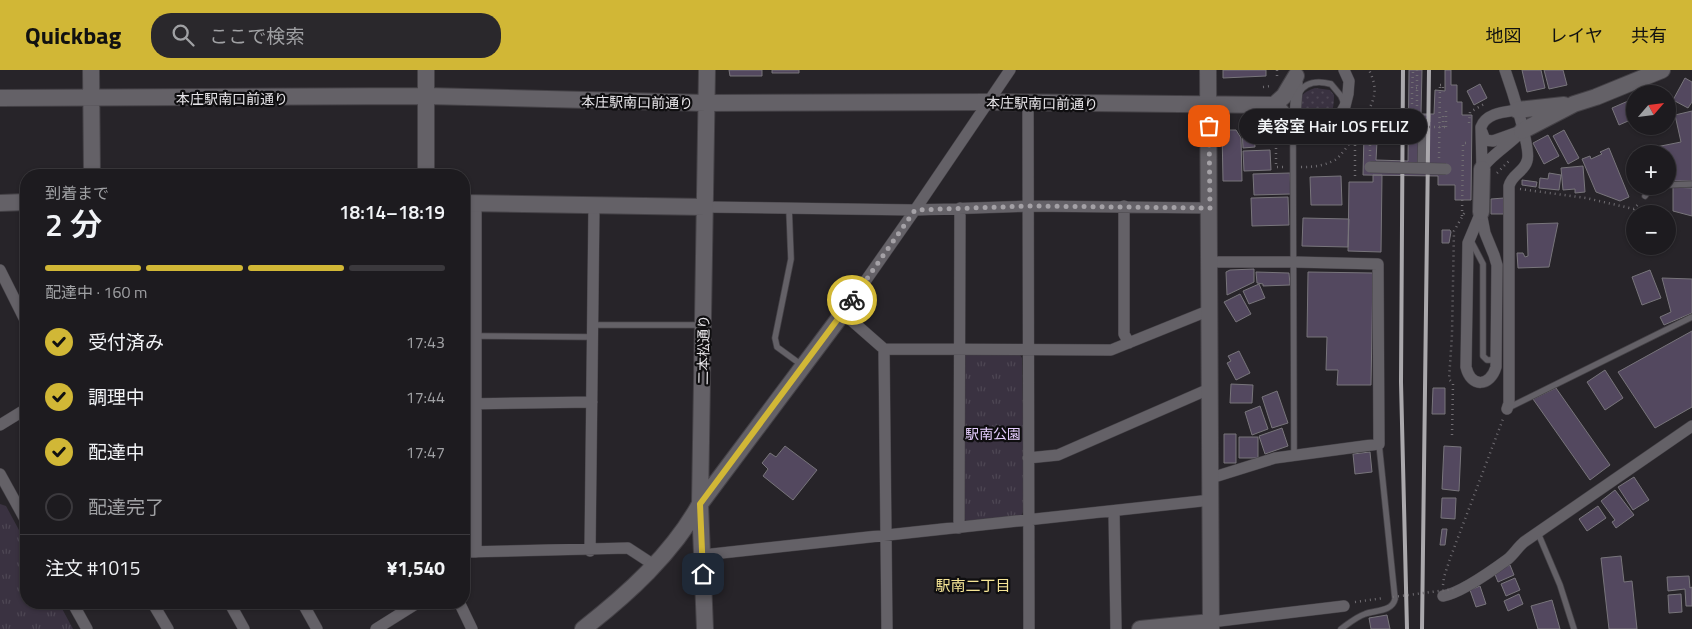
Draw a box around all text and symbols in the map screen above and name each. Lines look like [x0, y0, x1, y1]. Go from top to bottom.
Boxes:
search box [151, 13, 501, 58]
text: Quickbag [25, 17, 121, 53]
icon: search [169, 21, 197, 49]
text: ここで検索 [209, 21, 304, 50]
text: 地図 [1486, 22, 1522, 49]
text: レイヤ [1550, 22, 1603, 49]
text: 共有 [1631, 22, 1667, 49]
north arrow [1626, 85, 1676, 135]
map controls [1626, 85, 1676, 255]
street label: 本庄駅南口前通り [176, 88, 288, 109]
street label: 本庄駅南口前通り [581, 91, 693, 113]
street label: 本庄駅南口前通り [986, 92, 1098, 114]
pin [1188, 105, 1230, 147]
callout: 美容室 Hair LOS FELIZ [1239, 108, 1426, 144]
icon: bag [1195, 112, 1223, 140]
text: 美容室 Hair LOS FELIZ [1257, 114, 1409, 138]
button: + [1626, 145, 1676, 195]
text: 到着まで [45, 181, 109, 205]
text: 18:14–18:19 [339, 197, 445, 226]
text: 2 分 [45, 200, 102, 248]
button: − [1626, 205, 1676, 255]
courier [827, 275, 877, 325]
text: 配達中 · 160 m [45, 280, 147, 304]
icon: bike [838, 286, 866, 314]
street label: 二本松通り [692, 315, 714, 385]
text: 受付済み [88, 327, 164, 356]
icon: check [45, 328, 73, 356]
text: 17:43 [406, 330, 445, 354]
text: 調理中 [88, 382, 145, 411]
icon: check [45, 383, 73, 411]
text: 17:44 [406, 385, 445, 409]
park label: 駅南公園 [965, 423, 1021, 444]
text: 配達中 [88, 437, 145, 466]
icon: check [45, 438, 73, 466]
text: 17:47 [406, 440, 445, 464]
text: 配達完了 [88, 492, 164, 521]
text: 注文 #1015 [45, 553, 140, 582]
text: ¥1,540 [387, 553, 445, 582]
pin [682, 553, 724, 595]
icon: home [689, 560, 717, 588]
district label: 駅南二丁目 [935, 574, 1011, 597]

